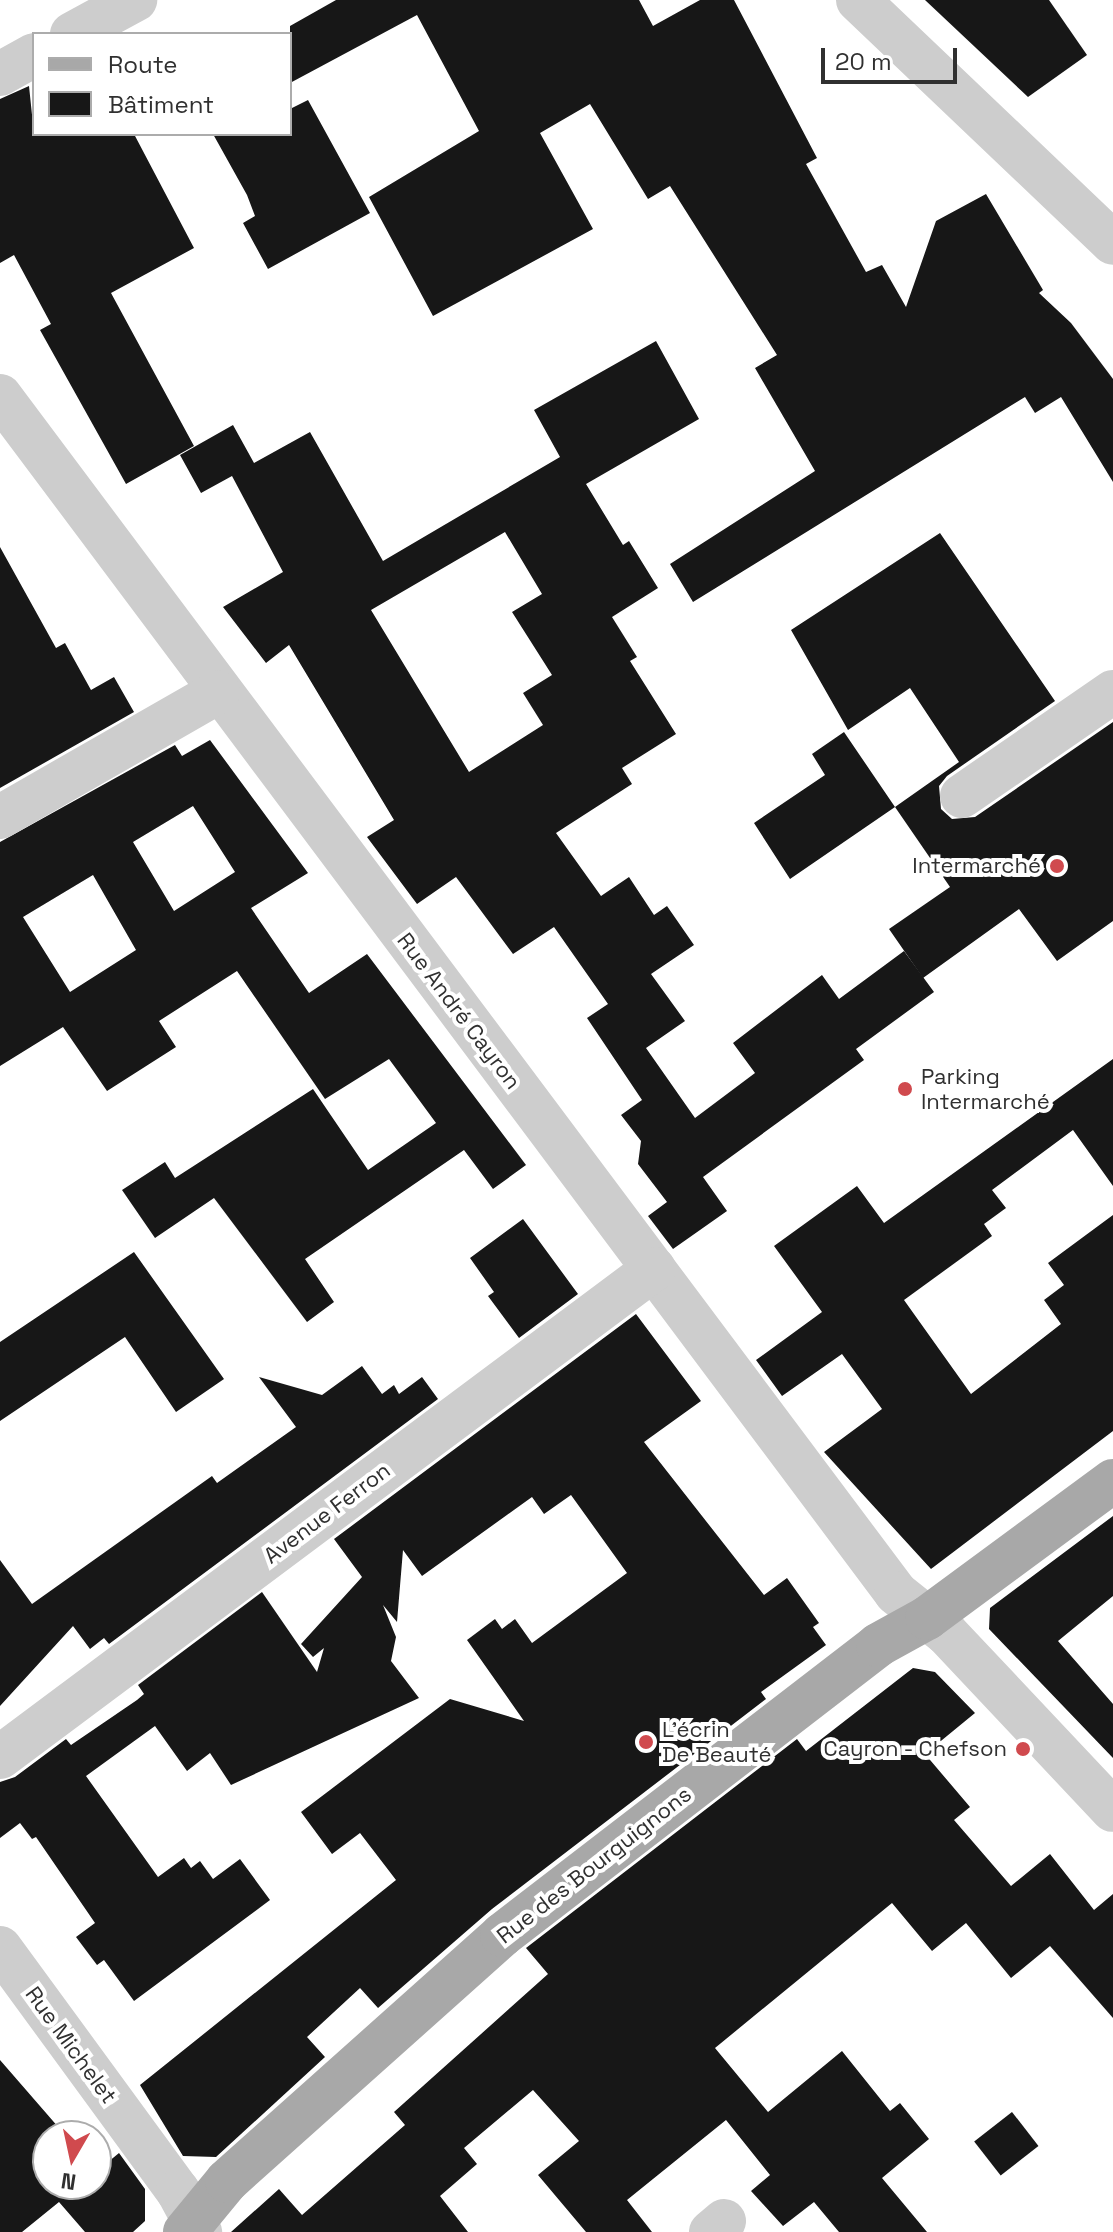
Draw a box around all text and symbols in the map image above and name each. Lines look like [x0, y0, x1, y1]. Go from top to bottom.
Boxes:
legend [32, 32, 292, 136]
scale bar [825, 32, 961, 82]
text: 20 m [835, 46, 892, 77]
text: Route [108, 49, 177, 80]
text: Bâtiment [108, 89, 214, 120]
place label: Intermarché [912, 853, 1041, 879]
marker: Intermarché [1048, 857, 1066, 875]
street label: Rue André Cayron [392, 928, 526, 1094]
place label: Parking Intermarché [921, 1063, 1050, 1114]
marker: Parking Intermarché [896, 1080, 914, 1098]
street label: Avenue Ferron [259, 1457, 395, 1569]
place label: L’écrin De Beauté [662, 1716, 771, 1768]
marker: L’écrin De Beauté [637, 1733, 655, 1751]
place label: Cayron - Chefson [822, 1736, 1007, 1762]
marker: Cayron - Chefson [1014, 1740, 1032, 1758]
street label: Rue des Bourguignons [492, 1781, 696, 1949]
street label: Rue Michelet [20, 1981, 122, 2109]
north arrow [32, 2120, 112, 2200]
text: N [59, 2167, 78, 2197]

